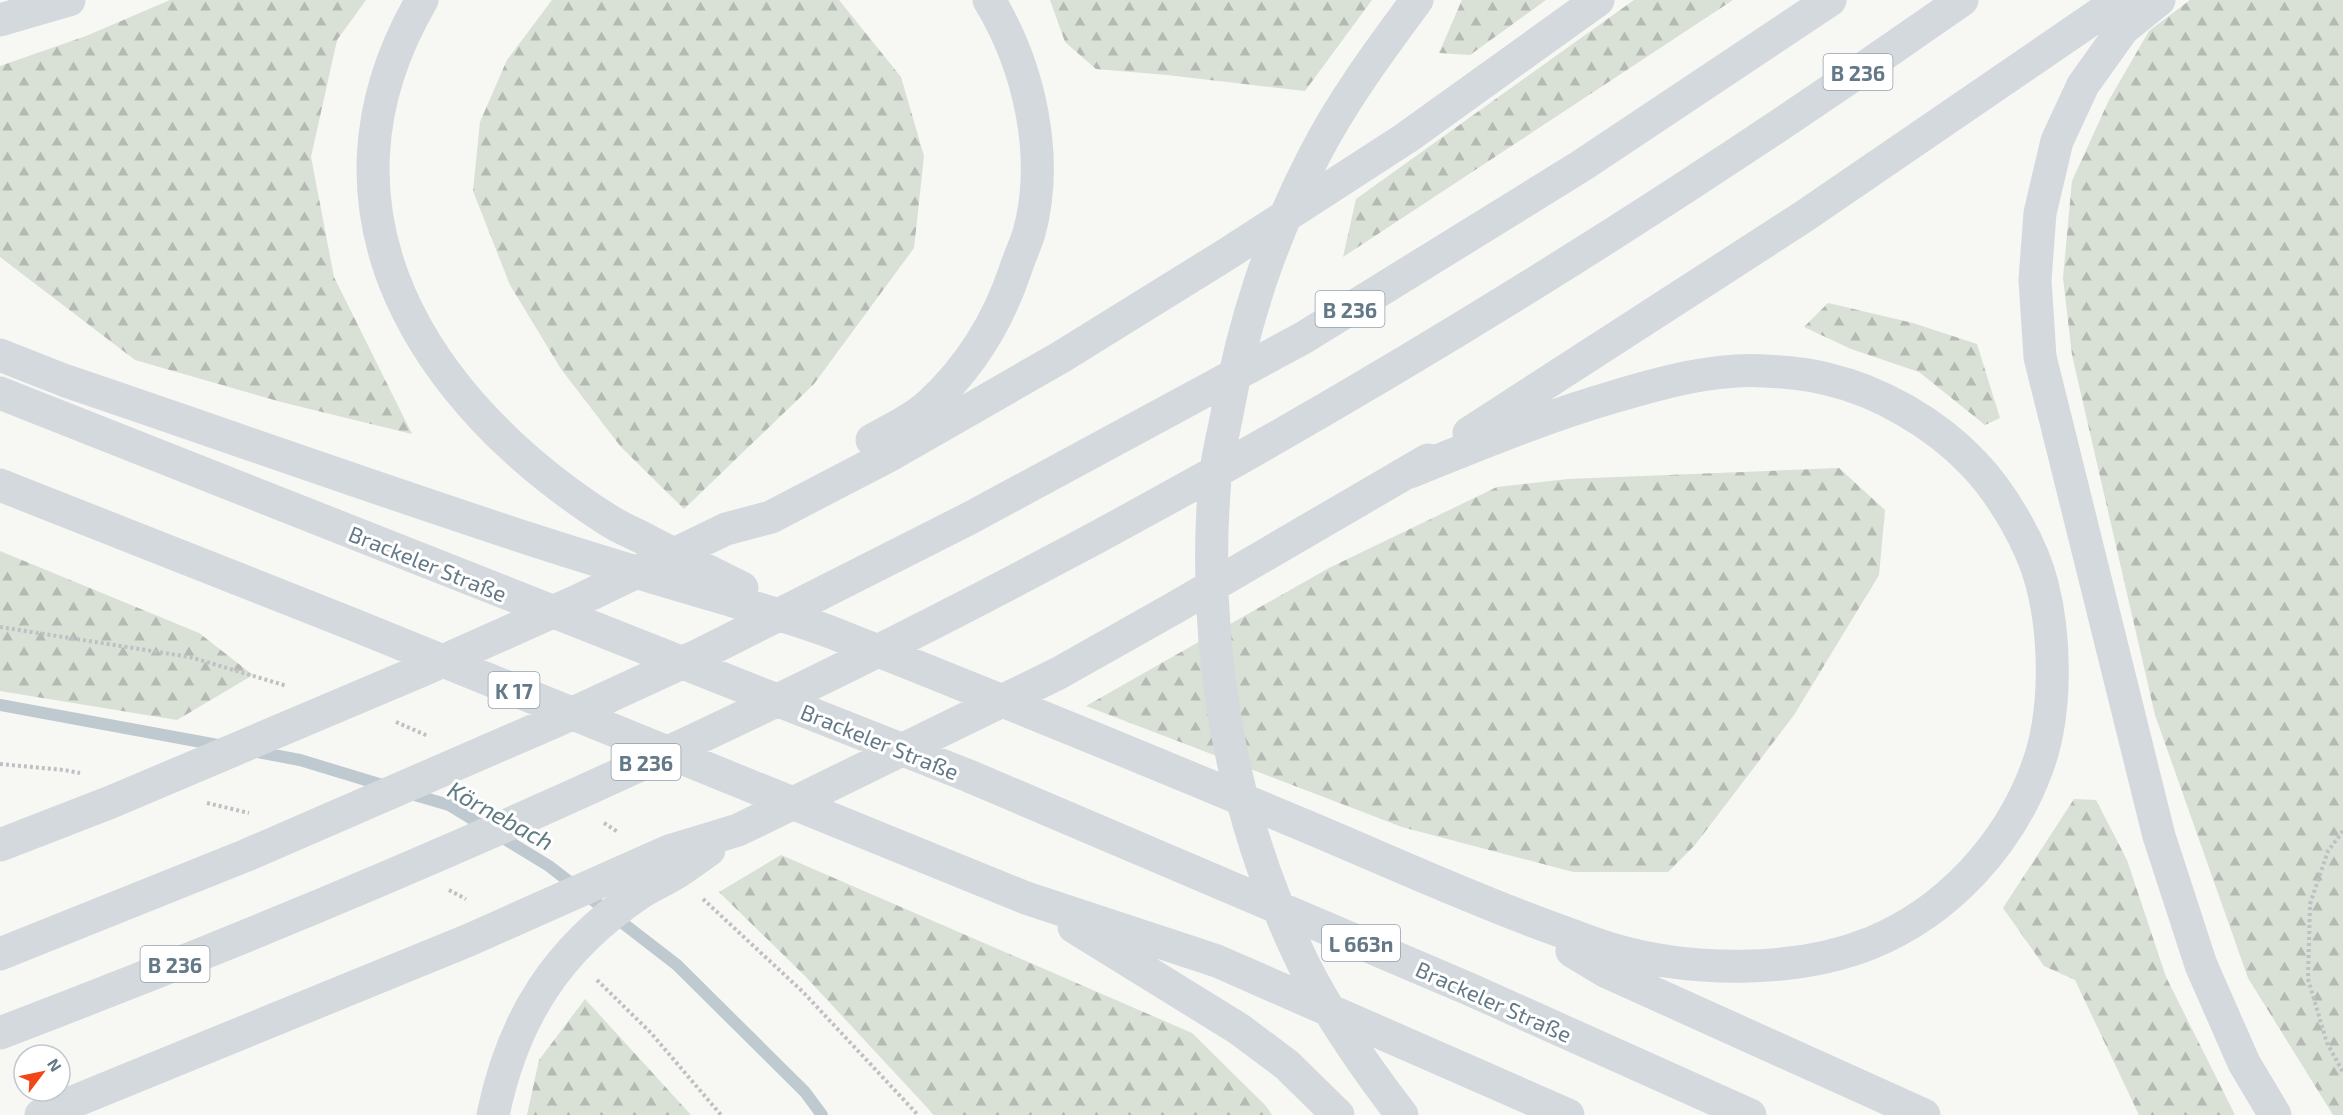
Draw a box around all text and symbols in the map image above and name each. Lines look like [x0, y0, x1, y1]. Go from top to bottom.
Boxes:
road number: B 236 [1824, 54, 1892, 90]
road number: B 236 [1316, 291, 1384, 327]
street label: Brackeler Straße [345, 520, 511, 606]
road number: K 17 [488, 672, 540, 708]
street label: Brackeler Straße [797, 698, 963, 784]
road number: B 236 [612, 744, 680, 780]
water label: Körnebach [443, 774, 559, 856]
road number: L 663n [1322, 925, 1400, 961]
road number: B 236 [140, 946, 210, 982]
street label: Brackeler Straße [1412, 955, 1576, 1047]
north arrow [12, 1043, 72, 1103]
text: N [44, 1055, 66, 1075]

